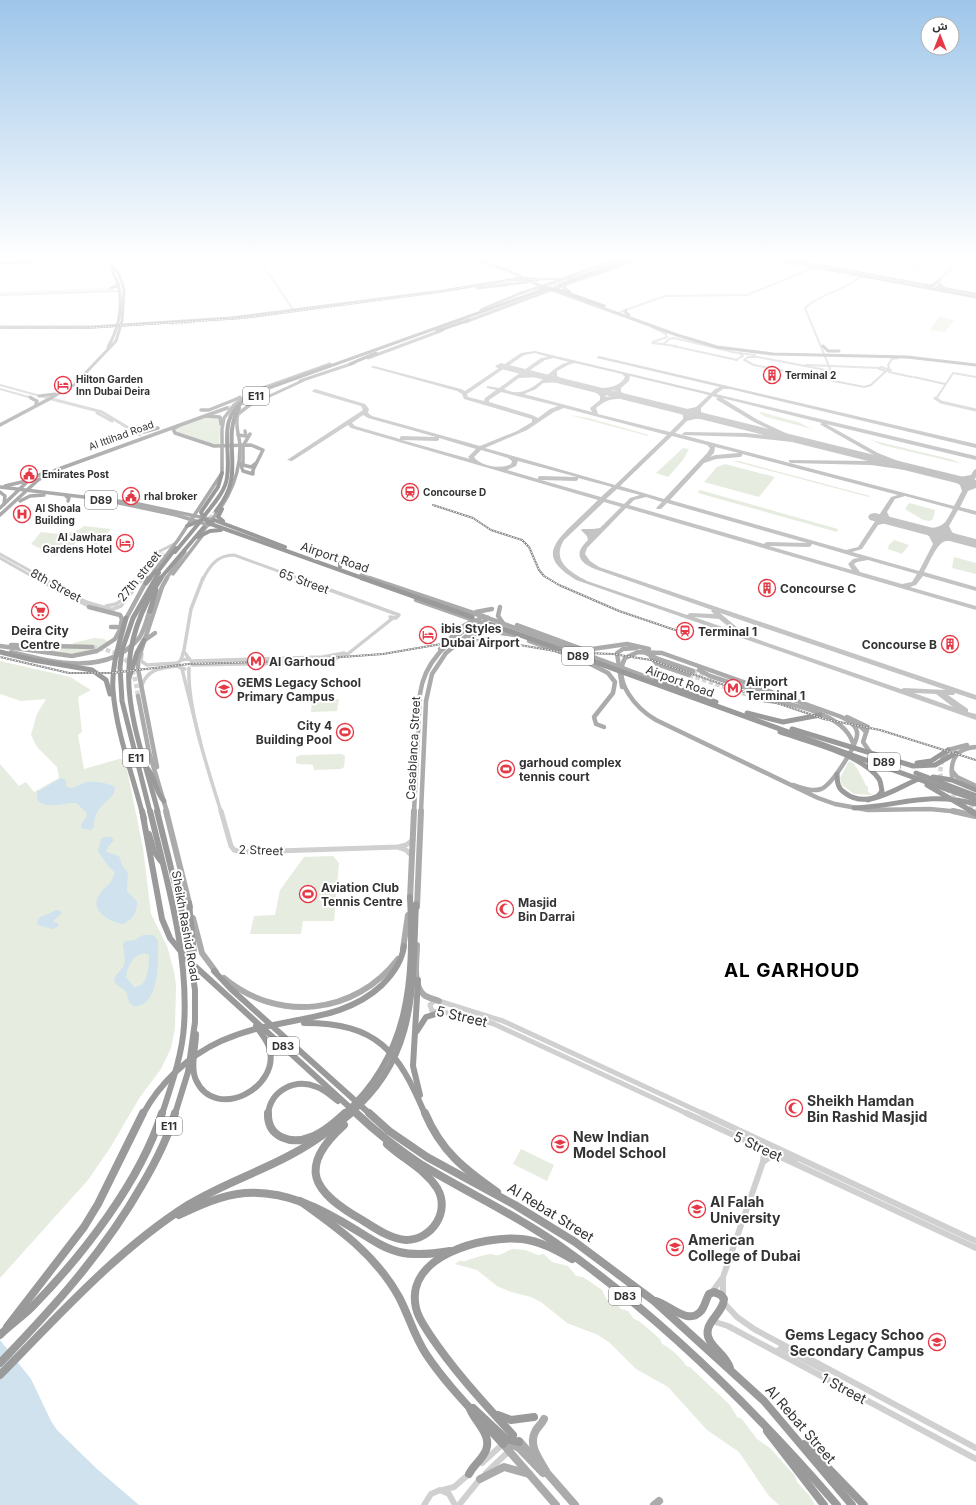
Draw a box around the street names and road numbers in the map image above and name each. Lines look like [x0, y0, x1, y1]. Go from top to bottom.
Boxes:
road number: E11 [243, 387, 269, 405]
street label: Al Ittihad Road [87, 418, 155, 452]
road number: D89 [85, 491, 117, 509]
street label: Airport Road [299, 538, 371, 576]
street label: 27th street [114, 548, 164, 604]
street label: 8th Street [28, 565, 84, 605]
street label: 65 Street [277, 565, 331, 597]
road number: D89 [562, 647, 594, 665]
street label: Airport Road [644, 662, 716, 700]
street label: Casablanca Street [403, 696, 423, 800]
road number: E11 [123, 749, 149, 767]
road number: D89 [868, 753, 900, 771]
street label: 2 Street [238, 842, 284, 858]
street label: Sheikh Rashid Road [169, 869, 203, 983]
street label: 5 Street [435, 1002, 490, 1030]
road number: D83 [267, 1037, 299, 1055]
road number: E11 [156, 1117, 182, 1135]
street label: 5 Street [731, 1127, 786, 1165]
street label: Al Rebat Street [505, 1179, 598, 1246]
road number: D83 [609, 1287, 641, 1305]
street label: 1 Street [818, 1369, 870, 1407]
street label: Al Rebat Street [762, 1381, 840, 1467]

